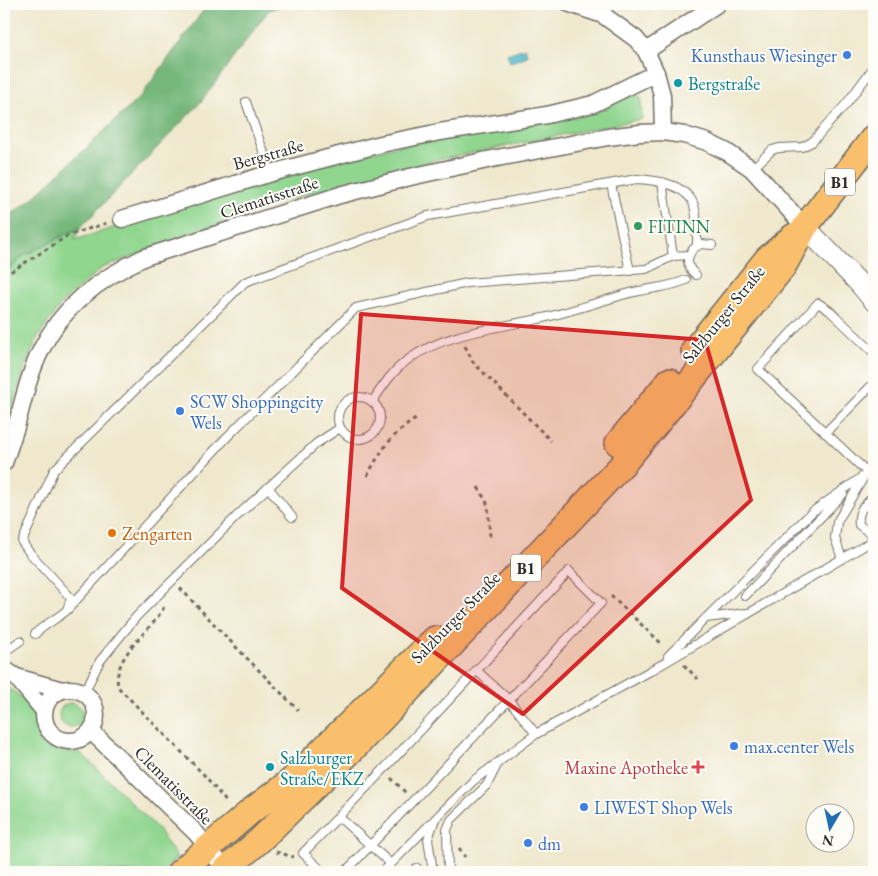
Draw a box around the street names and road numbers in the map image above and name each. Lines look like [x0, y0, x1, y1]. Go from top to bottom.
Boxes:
street label: Bergstraße [230, 133, 306, 175]
road number: B1 [825, 168, 855, 196]
street label: Clematisstraße [217, 170, 321, 224]
street label: Salzburger Straße [677, 260, 769, 368]
road number: B1 [511, 554, 541, 582]
street label: Salzburger Straße [405, 566, 505, 668]
street label: Clematisstraße [130, 741, 218, 829]

